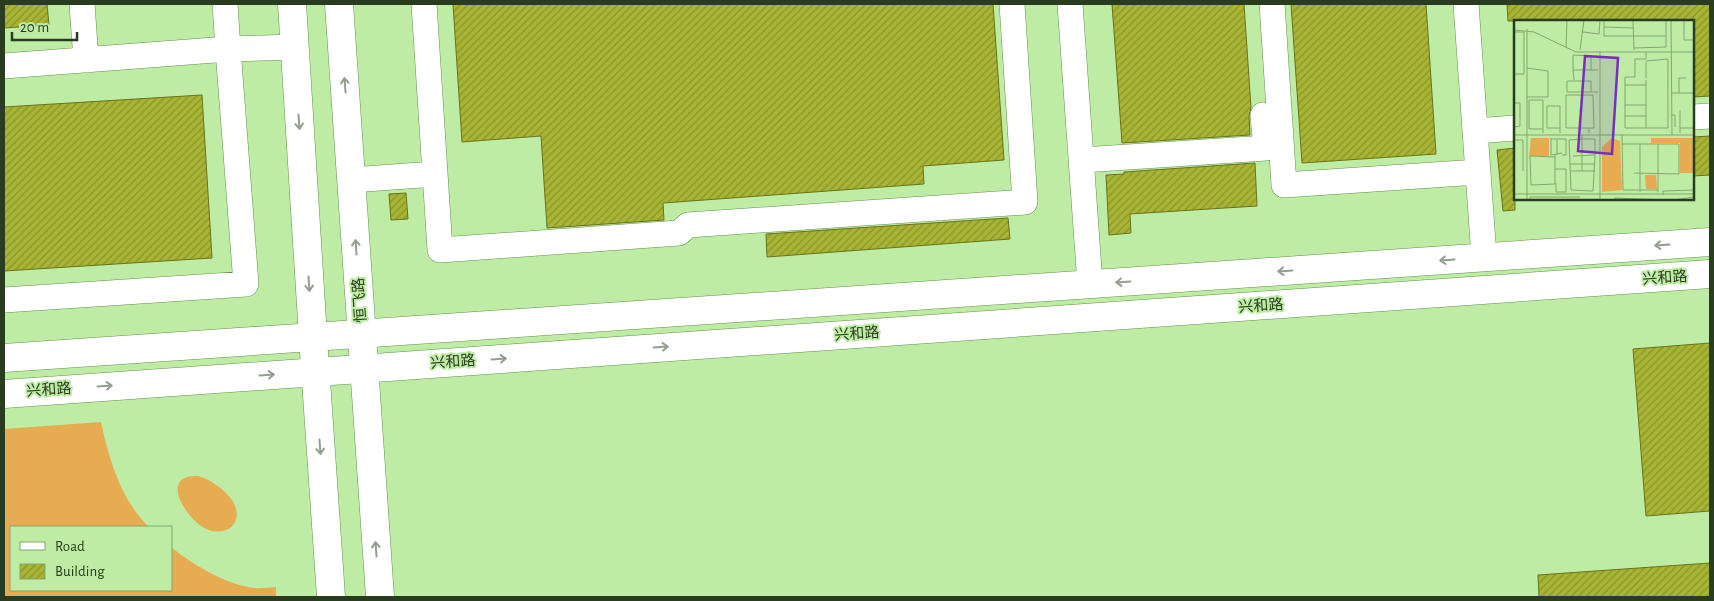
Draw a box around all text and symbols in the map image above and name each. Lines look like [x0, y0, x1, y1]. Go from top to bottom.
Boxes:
scale bar [12, 10, 78, 42]
text: 20 m [20, 20, 49, 35]
inset map [1514, 20, 1694, 200]
one-way arrow [340, 77, 349, 93]
one-way arrow [295, 114, 304, 130]
one-way arrow [351, 239, 361, 255]
one-way arrow [1654, 241, 1670, 250]
one-way arrow [1439, 255, 1455, 264]
one-way arrow [1277, 266, 1293, 275]
street label: 兴和路 [1642, 268, 1688, 287]
one-way arrow [305, 276, 314, 292]
street label: 恒飞路 [350, 277, 369, 323]
one-way arrow [1115, 277, 1131, 286]
street label: 兴和路 [1238, 296, 1284, 315]
street label: 兴和路 [834, 324, 880, 343]
one-way arrow [653, 343, 669, 352]
street label: 兴和路 [430, 352, 476, 371]
one-way arrow [490, 354, 506, 363]
one-way arrow [259, 370, 275, 379]
street label: 兴和路 [26, 380, 72, 399]
one-way arrow [96, 382, 112, 391]
one-way arrow [316, 438, 325, 454]
legend [10, 526, 172, 591]
text: Road [55, 539, 85, 554]
one-way arrow [372, 541, 381, 557]
text: Building [55, 564, 105, 579]

